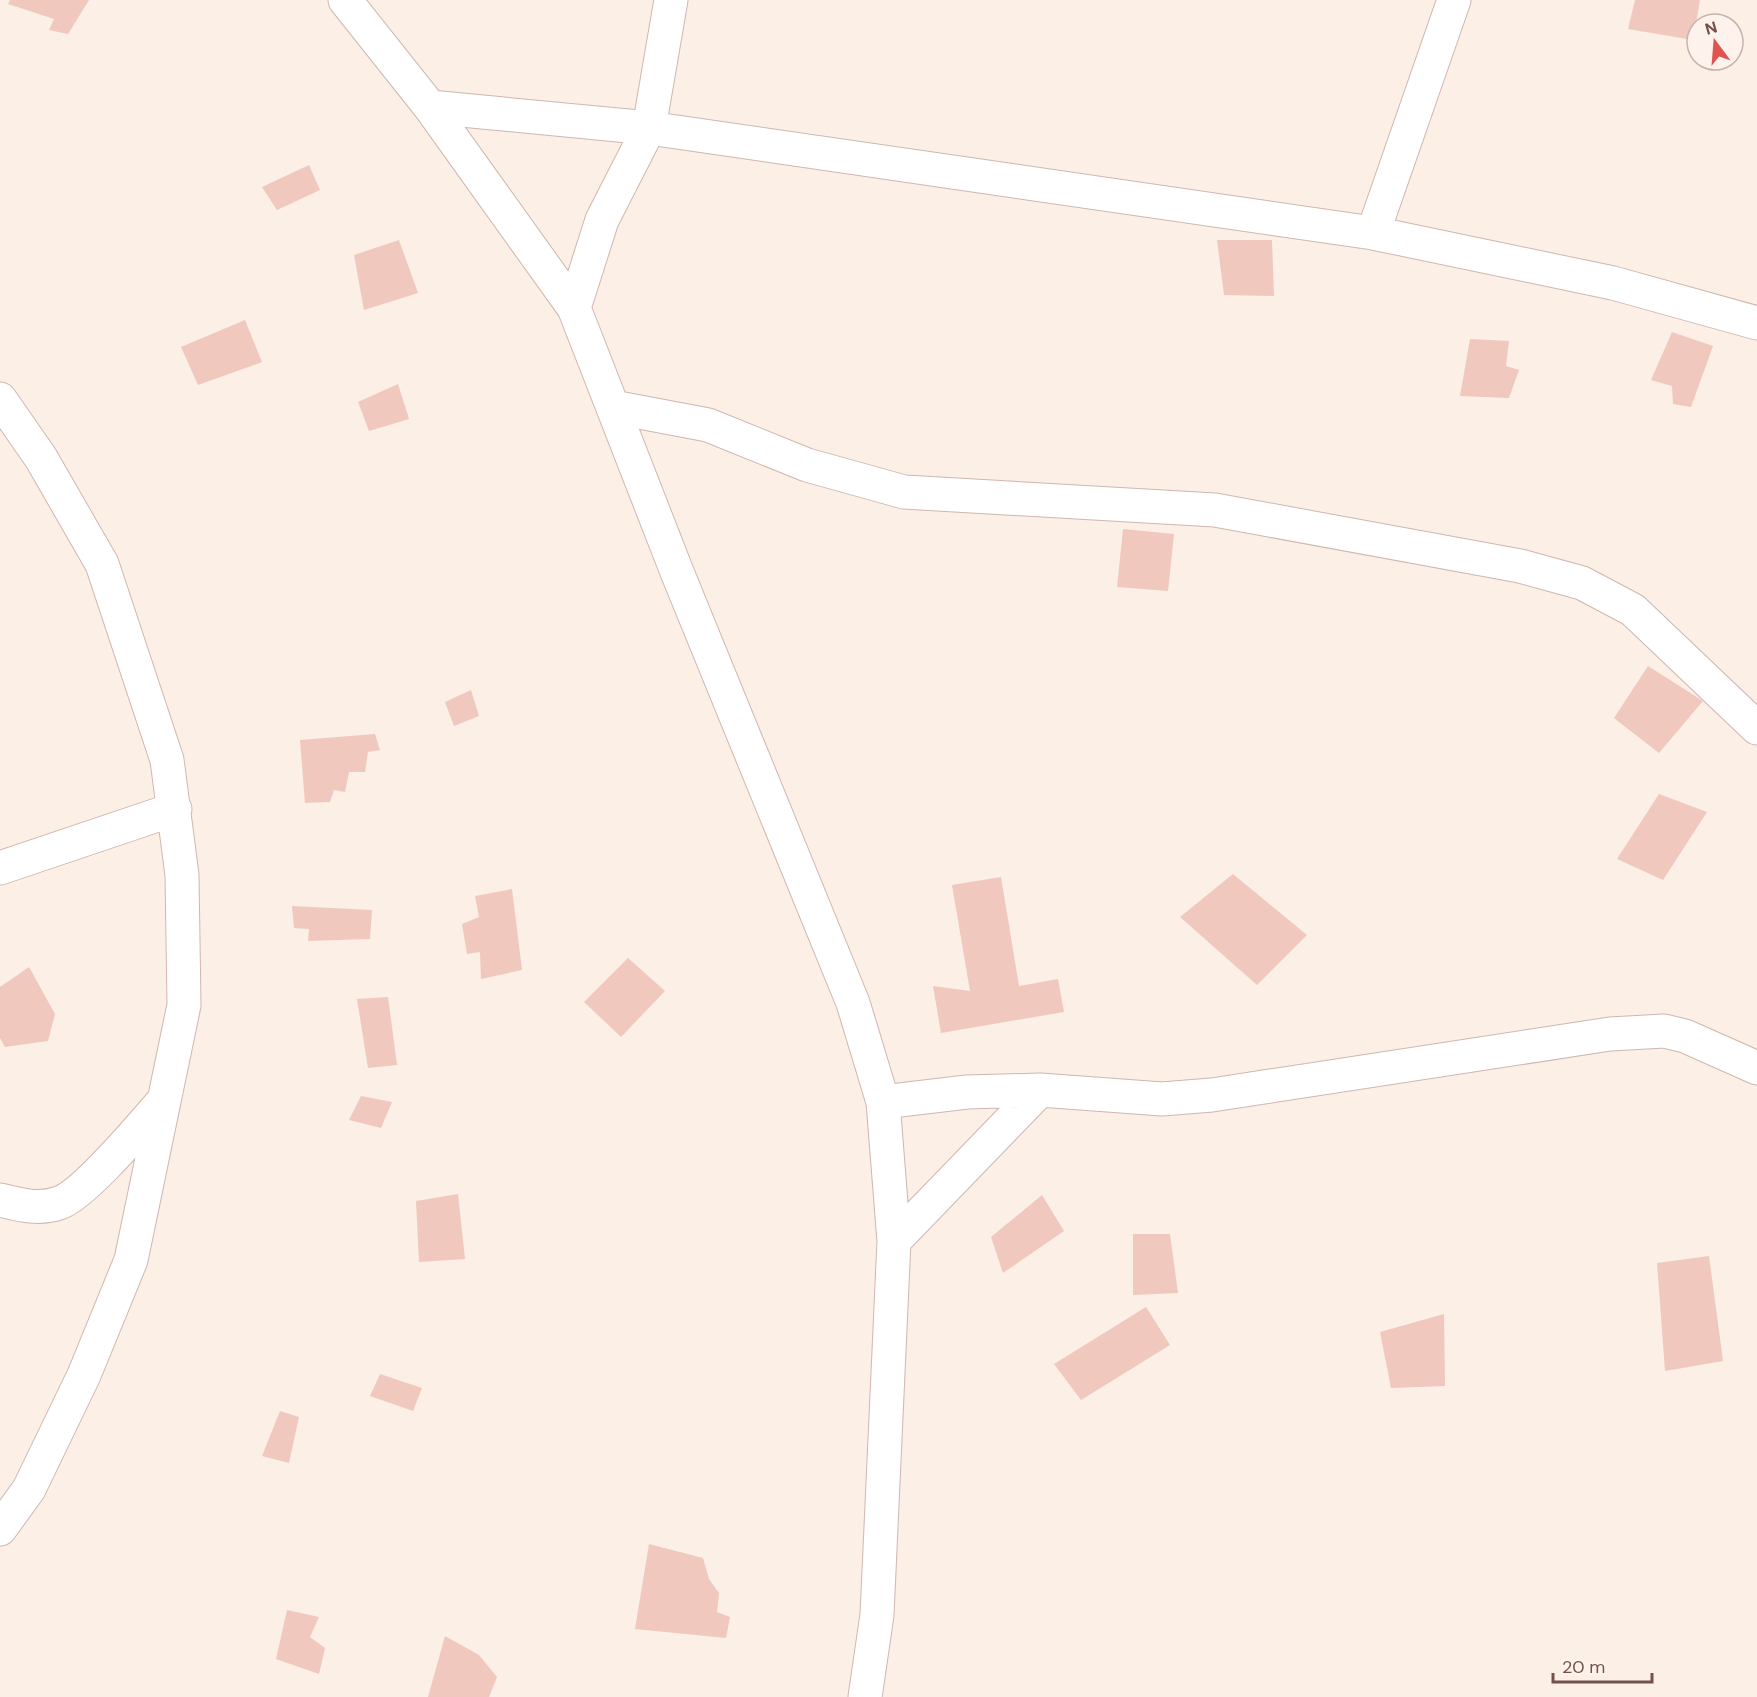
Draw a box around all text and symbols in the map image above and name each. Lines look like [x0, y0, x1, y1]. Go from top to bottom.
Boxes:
north arrow [1685, 12, 1745, 72]
text: N [1702, 16, 1720, 40]
scale bar [1553, 1646, 1652, 1684]
text: 20 m [1562, 1655, 1605, 1679]

